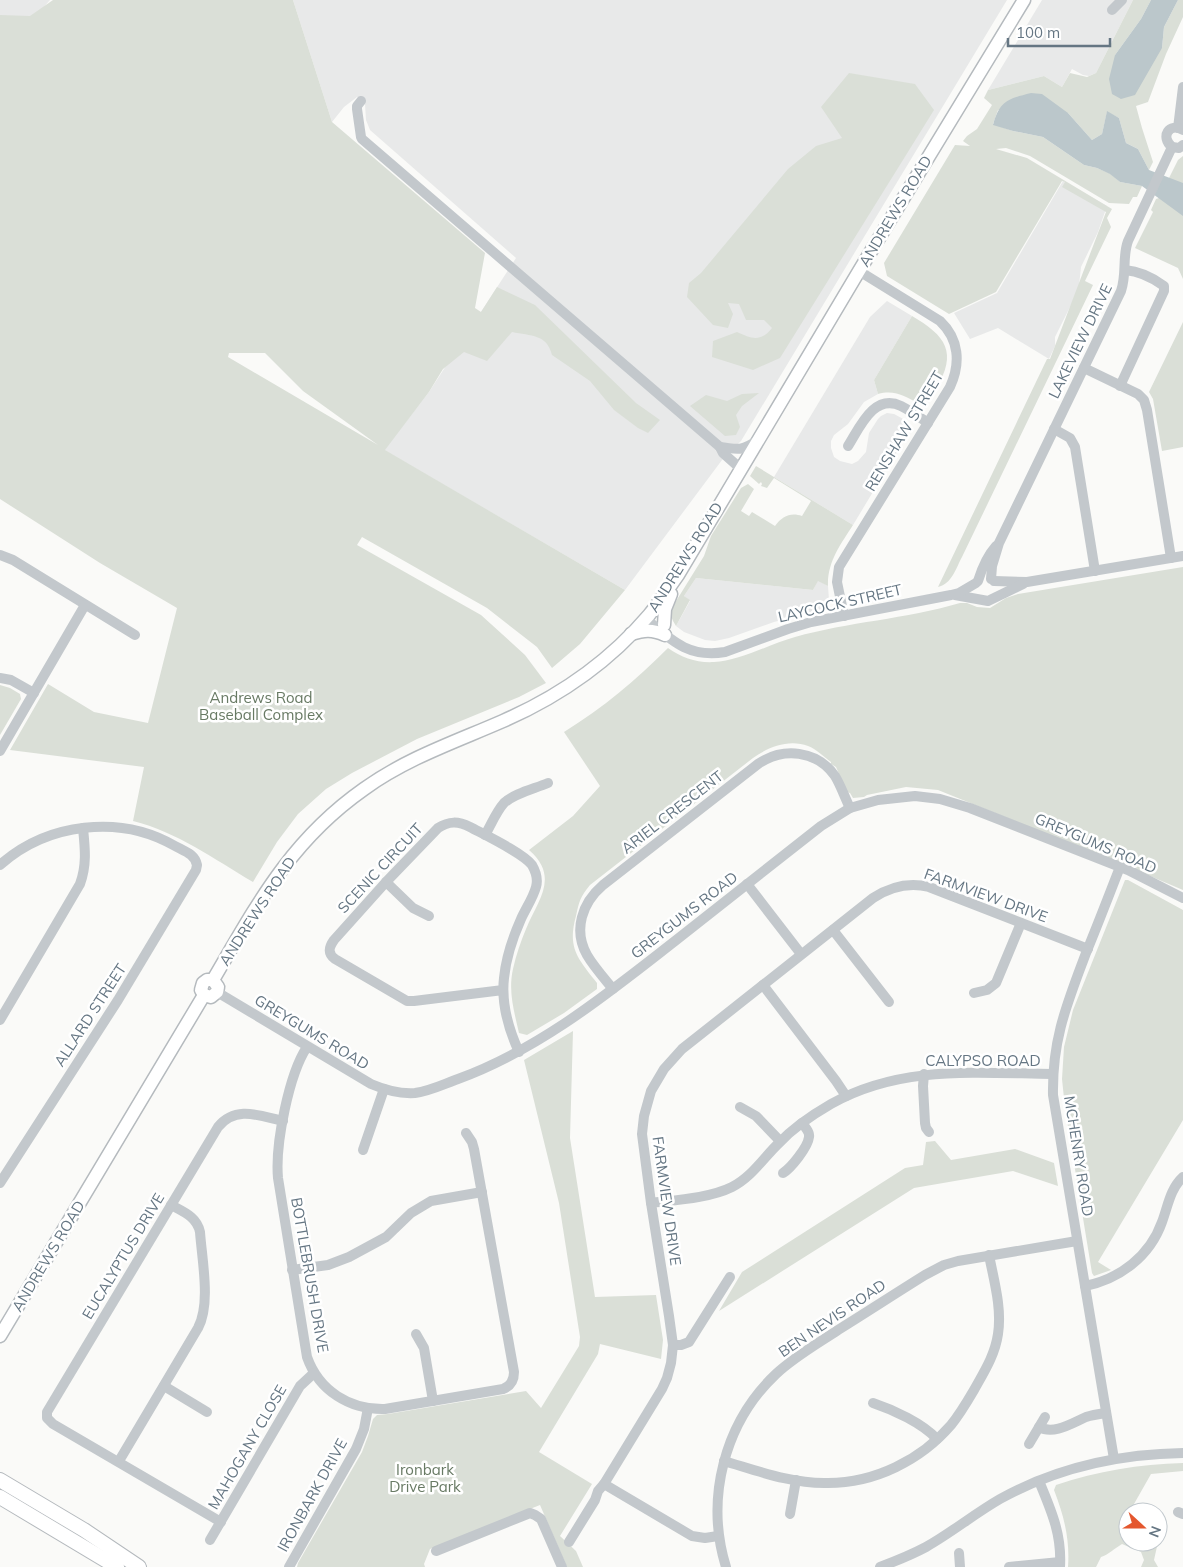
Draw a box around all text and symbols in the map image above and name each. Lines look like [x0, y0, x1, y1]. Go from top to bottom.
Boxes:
scale bar [1008, 15, 1110, 47]
text: 100 m [1016, 23, 1060, 42]
street label: ANDREWS ROAD [854, 152, 936, 270]
street label: LAKEVIEW DRIVE [1044, 280, 1116, 402]
street label: RENSHAW STREET [861, 367, 947, 495]
street label: ANDREWS ROAD [643, 498, 727, 616]
street label: LAYCOCK STREET [776, 579, 904, 627]
park label: Andrews Road Baseball Complex [199, 688, 323, 724]
street label: ARIEL CRESCENT [617, 766, 727, 858]
street label: GREYGUMS ROAD [1032, 809, 1160, 877]
street label: SCENIC CIRCUIT [333, 819, 427, 917]
street label: ANDREWS ROAD [215, 853, 299, 969]
street label: FARMVIEW DRIVE [922, 864, 1051, 926]
street label: GREYGUMS ROAD [627, 867, 741, 963]
street label: ALLARD STREET [50, 960, 130, 1070]
street label: GREYGUMS ROAD [251, 990, 373, 1074]
street label: CALYPSO ROAD [925, 1051, 1041, 1070]
street label: MCHENRY ROAD [1060, 1094, 1098, 1218]
street label: FARMVIEW DRIVE [649, 1135, 685, 1267]
street label: EUCALYPTUS DRIVE [78, 1189, 168, 1323]
street label: BOTTLEBRUSH DRIVE [287, 1196, 333, 1354]
street label: ANDREWS ROAD [7, 1197, 89, 1315]
street label: BEN NEVIS ROAD [775, 1275, 889, 1361]
street label: MAHOGANY CLOSE [204, 1381, 291, 1513]
street label: IRONBARK DRIVE [273, 1435, 351, 1555]
park label: Ironbark Drive Park [389, 1460, 461, 1496]
north arrow [1118, 1502, 1168, 1552]
text: N [1145, 1523, 1165, 1540]

